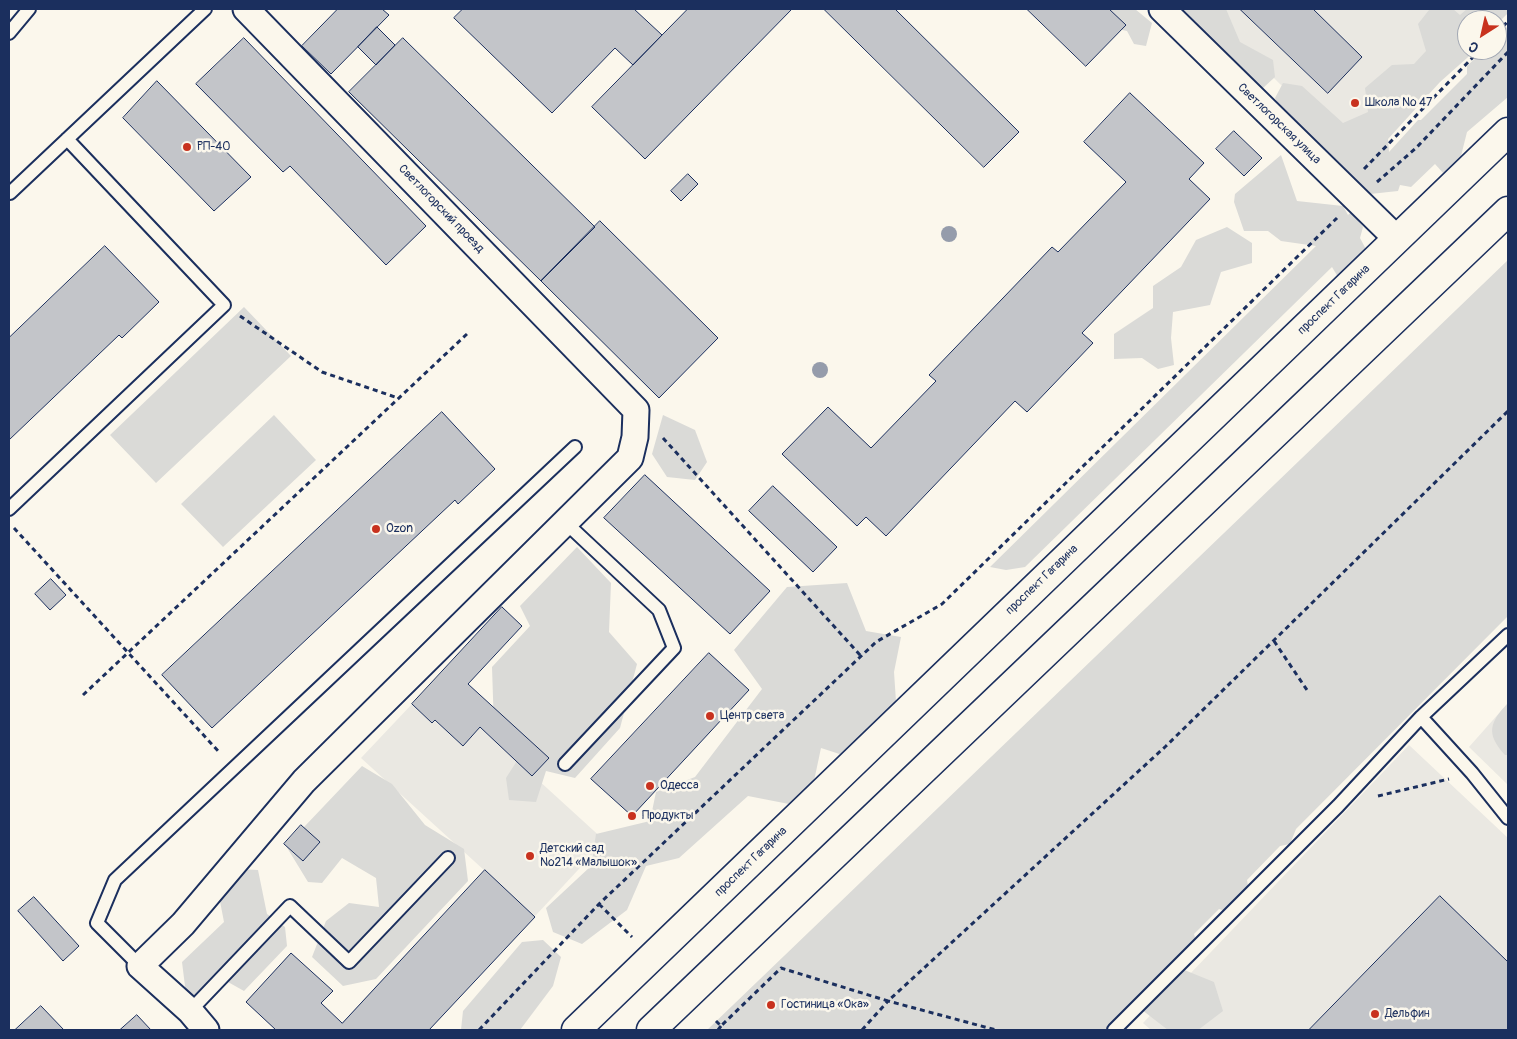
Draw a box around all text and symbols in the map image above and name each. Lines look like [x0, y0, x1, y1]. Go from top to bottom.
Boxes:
north arrow [1457, 10, 1507, 60]
text: С [1465, 37, 1482, 56]
street label: Светлогорская улица [1234, 81, 1324, 167]
place label: Школа № 47 [1365, 96, 1432, 110]
marker: Школа № 47 [1349, 97, 1361, 109]
place label: РП-40 [197, 140, 230, 154]
marker: РП-40 [181, 141, 193, 153]
street label: Светлогорский проезд [395, 162, 487, 256]
street label: проспект Гагарина [1295, 262, 1373, 338]
place label: Ozon [386, 522, 413, 536]
marker: Ozon [370, 523, 382, 535]
street label: проспект Гагарина [1003, 542, 1081, 618]
place label: Центр света [720, 709, 784, 723]
marker: Центр света [704, 710, 716, 722]
place label: Одесса [660, 779, 699, 793]
marker: Одесса [644, 780, 656, 792]
place label: Продукты [642, 809, 694, 823]
marker: Продукты [626, 810, 638, 822]
street label: проспект Гагарина [712, 824, 790, 900]
place label: Детский сад №214 «Малышок» [540, 842, 637, 870]
marker: Детский сад №214 «Малышок» [524, 850, 536, 862]
place label: Гостиница «Ока» [781, 998, 869, 1012]
marker: Гостиница «Ока» [765, 999, 777, 1011]
place label: Дельфин [1385, 1007, 1430, 1021]
marker: Дельфин [1369, 1008, 1381, 1020]

